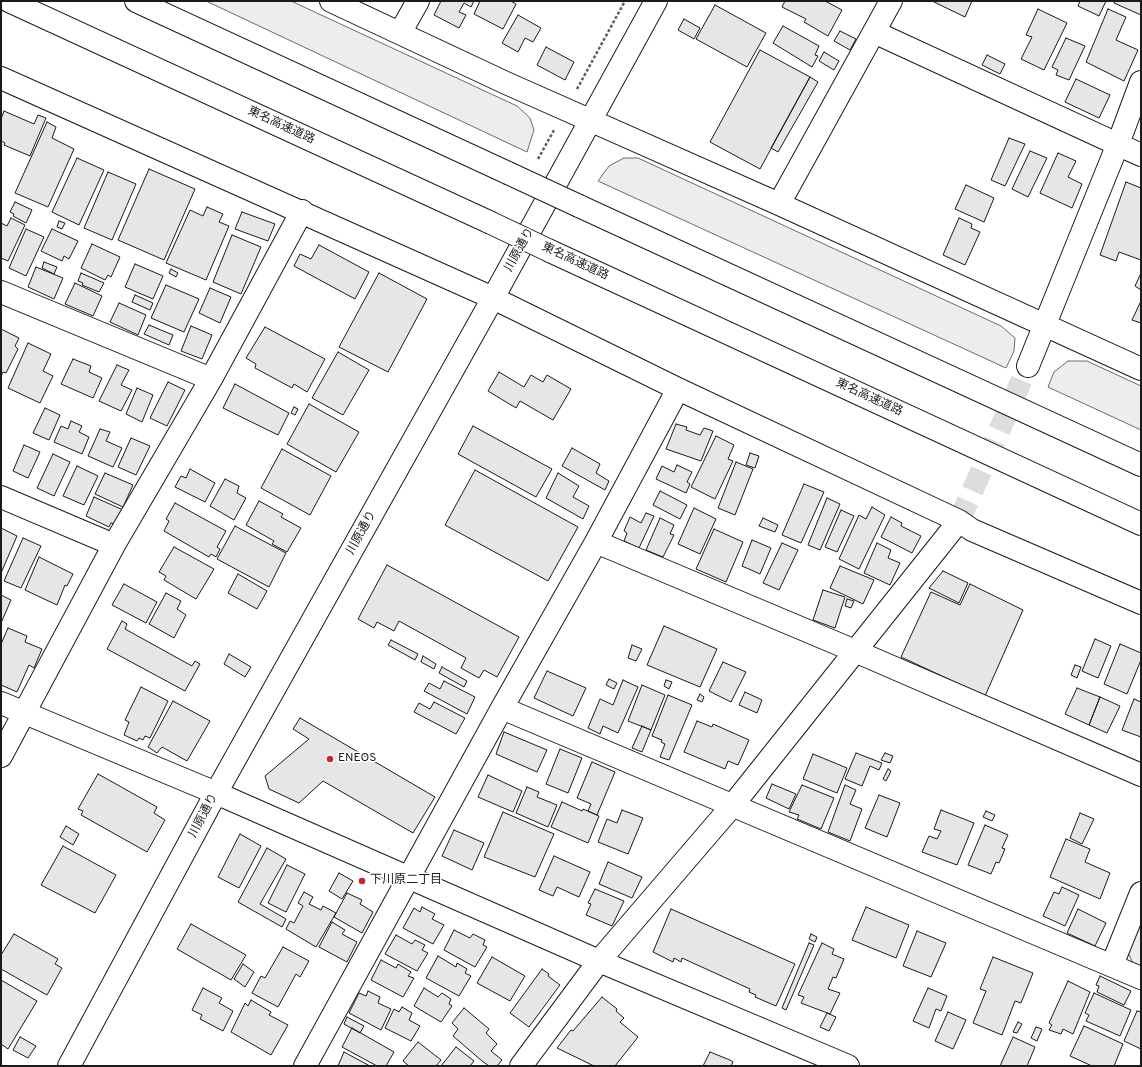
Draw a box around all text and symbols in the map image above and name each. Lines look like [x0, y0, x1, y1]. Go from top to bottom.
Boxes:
street label: 東名高速道路 [245, 104, 317, 148]
street label: 川原通り [502, 226, 538, 274]
street label: 東名高速道路 [539, 240, 611, 284]
street label: 東名高速道路 [833, 376, 905, 420]
street label: 川原通り [344, 509, 380, 557]
place label: ENEOS [338, 752, 377, 766]
marker: ENEOS [325, 754, 335, 764]
street label: 川原通り [186, 791, 222, 841]
place label: 下川原二丁目 [370, 874, 442, 888]
marker: 下川原二丁目 [357, 876, 367, 886]

